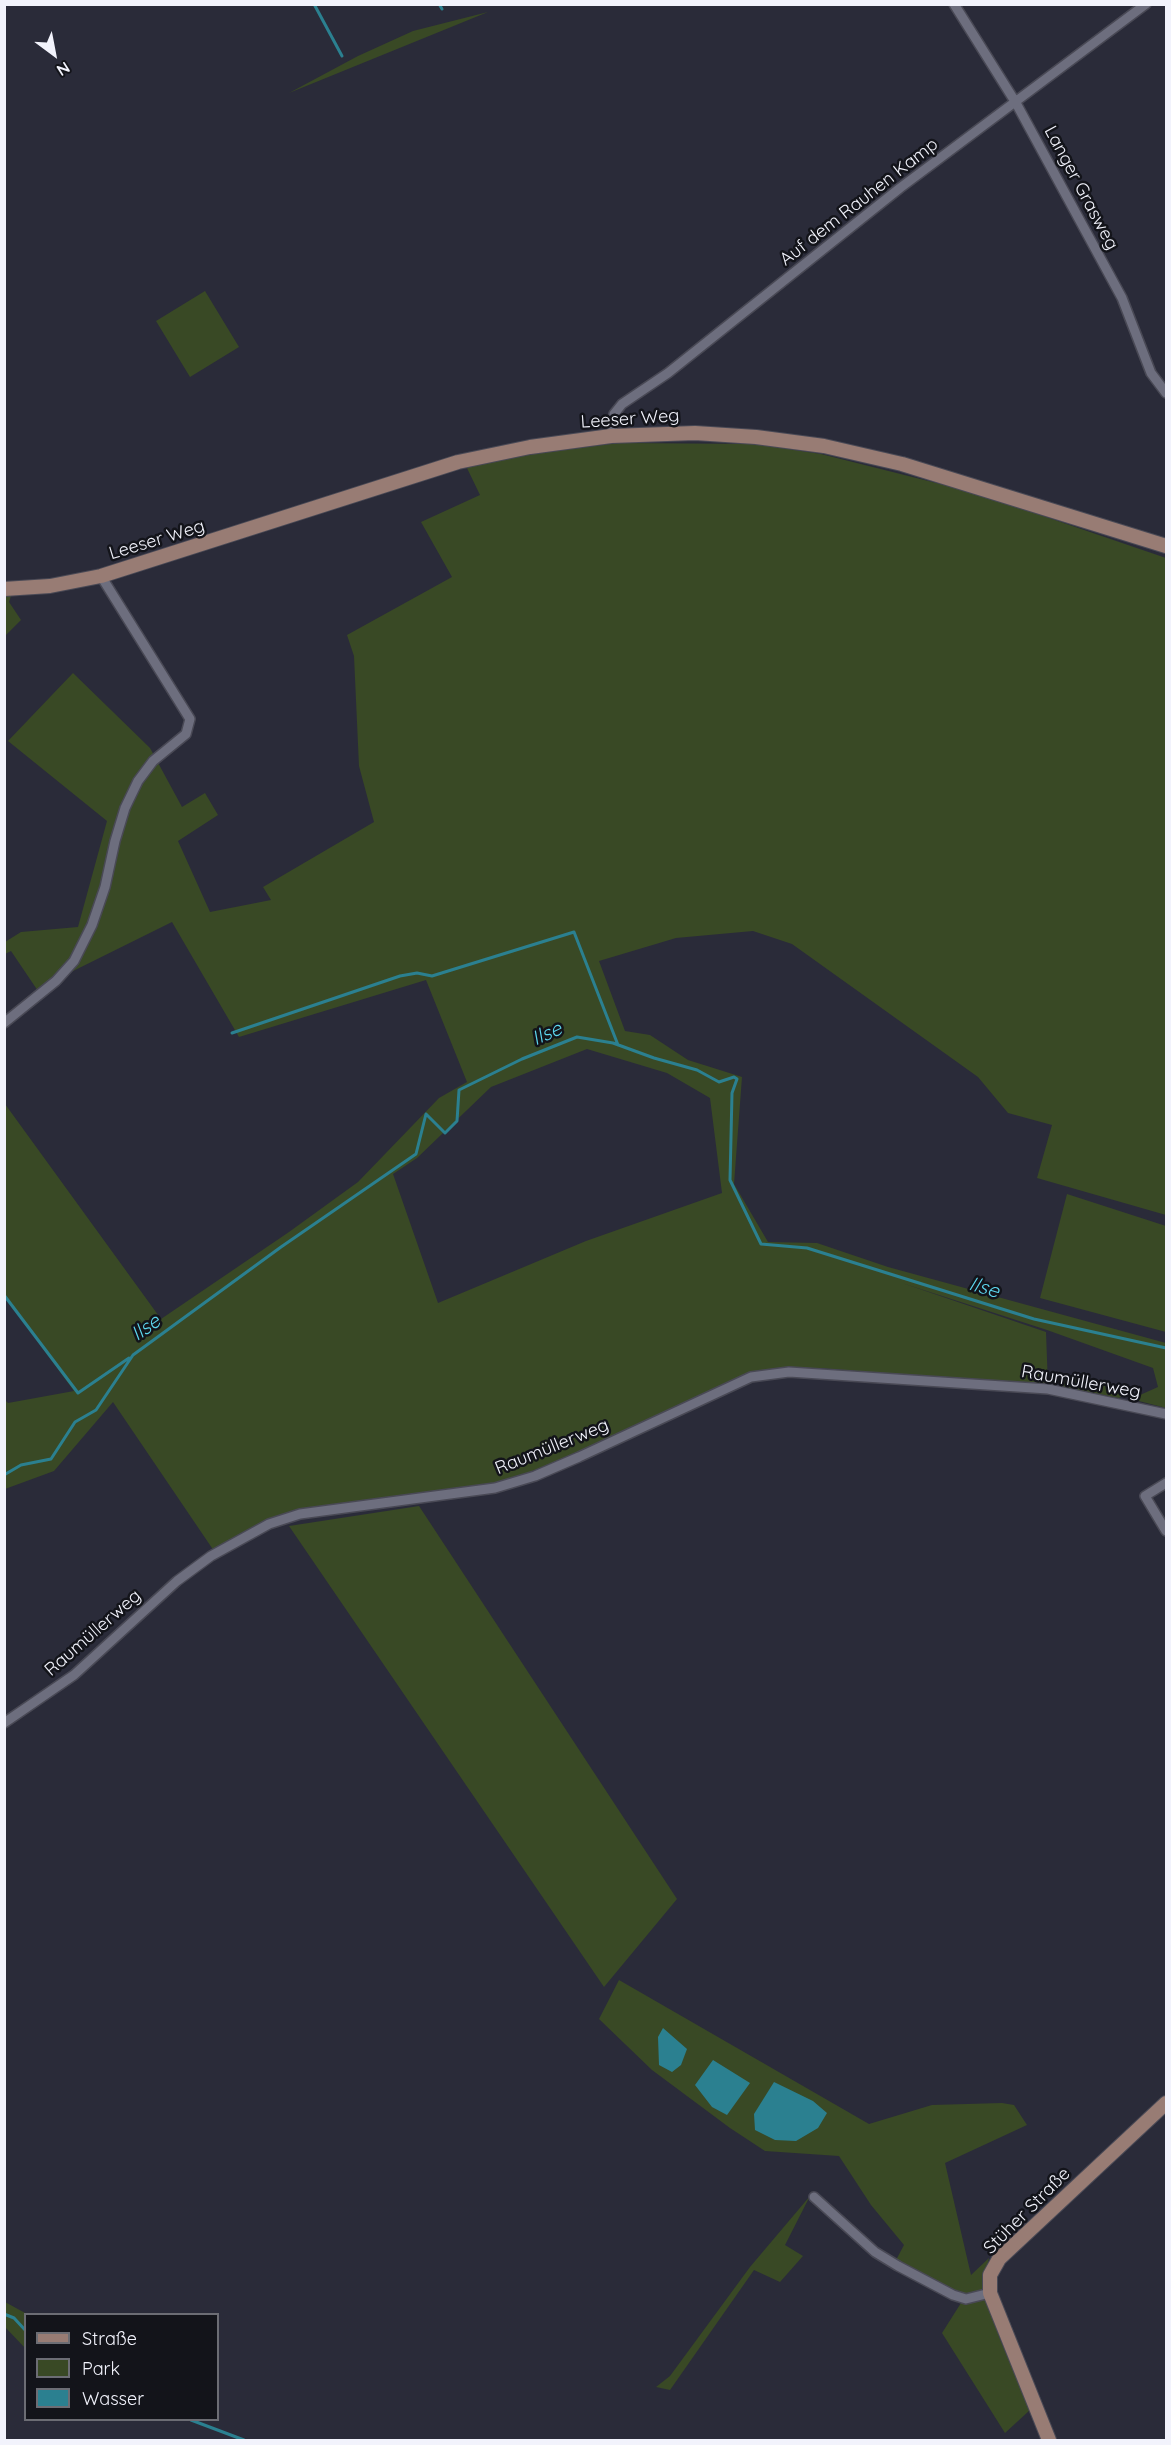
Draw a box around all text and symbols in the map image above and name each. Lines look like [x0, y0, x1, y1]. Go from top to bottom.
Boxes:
north arrow [24, 24, 84, 84]
text: N [53, 58, 74, 81]
street label: Langer Grasweg [1039, 122, 1123, 254]
street label: Auf dem Rauhen Kamp [776, 134, 942, 270]
street label: Leeser Weg [580, 405, 680, 433]
street label: Leeser Weg [107, 515, 207, 565]
water label: Ilse [528, 1017, 566, 1051]
water label: Ilse [966, 1272, 1002, 1304]
water label: Ilse [127, 1309, 165, 1347]
street label: Raumüllerweg [1020, 1361, 1142, 1403]
street label: Raumüllerweg [492, 1414, 612, 1480]
street label: Raumüllerweg [40, 1585, 146, 1681]
street label: Stüher Straße [979, 2163, 1075, 2259]
legend [24, 2313, 219, 2421]
text: Straße [82, 2327, 137, 2350]
text: Park [82, 2357, 120, 2380]
text: Wasser [82, 2387, 144, 2410]

